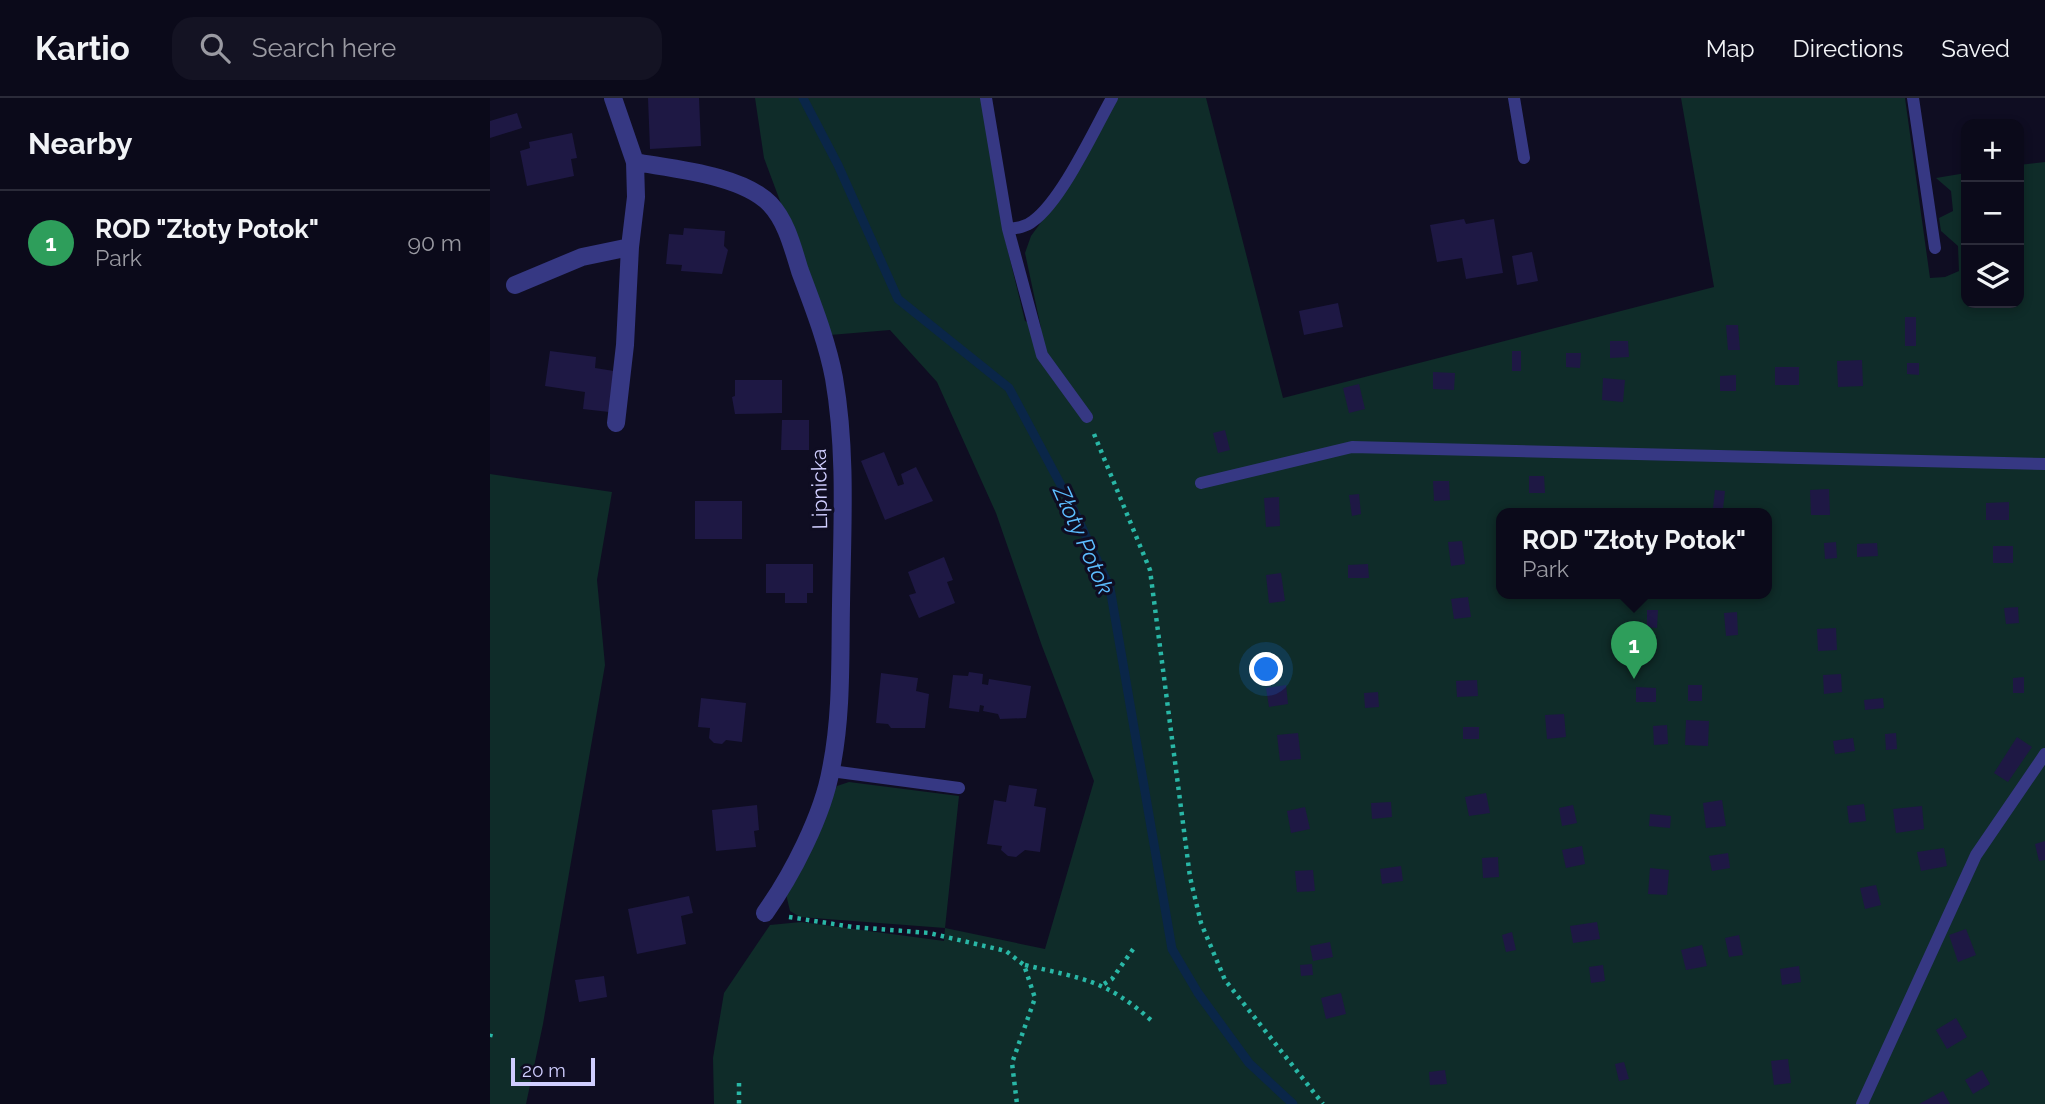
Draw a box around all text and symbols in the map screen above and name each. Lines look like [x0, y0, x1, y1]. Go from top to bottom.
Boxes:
search box [172, 17, 662, 80]
text: Kartio [35, 29, 130, 68]
icon: search [196, 29, 234, 67]
text: Search here [252, 33, 396, 63]
text: Map [1706, 34, 1755, 63]
text: Directions [1793, 34, 1903, 63]
text: Saved [1941, 34, 2010, 63]
map controls [1961, 119, 2024, 308]
button: + [1961, 119, 2024, 182]
text: Nearby [28, 126, 132, 161]
button: − [1961, 182, 2024, 245]
text: ROD "Złoty Potok" [95, 214, 319, 244]
text: 1 [45, 229, 57, 256]
text: 90 m [407, 229, 462, 256]
text: Park [95, 244, 142, 271]
button: layers [1961, 245, 2024, 308]
street label: Lipnicka [806, 448, 832, 530]
water label: Złoty Potok [1048, 481, 1120, 599]
popup [1496, 508, 1772, 599]
text: ROD "Złoty Potok" [1522, 525, 1746, 555]
text: Park [1522, 555, 1569, 582]
pin: 1 [1611, 621, 1657, 679]
your location [1249, 652, 1283, 686]
scale bar [511, 1055, 595, 1087]
text: 20 m [522, 1059, 566, 1081]

